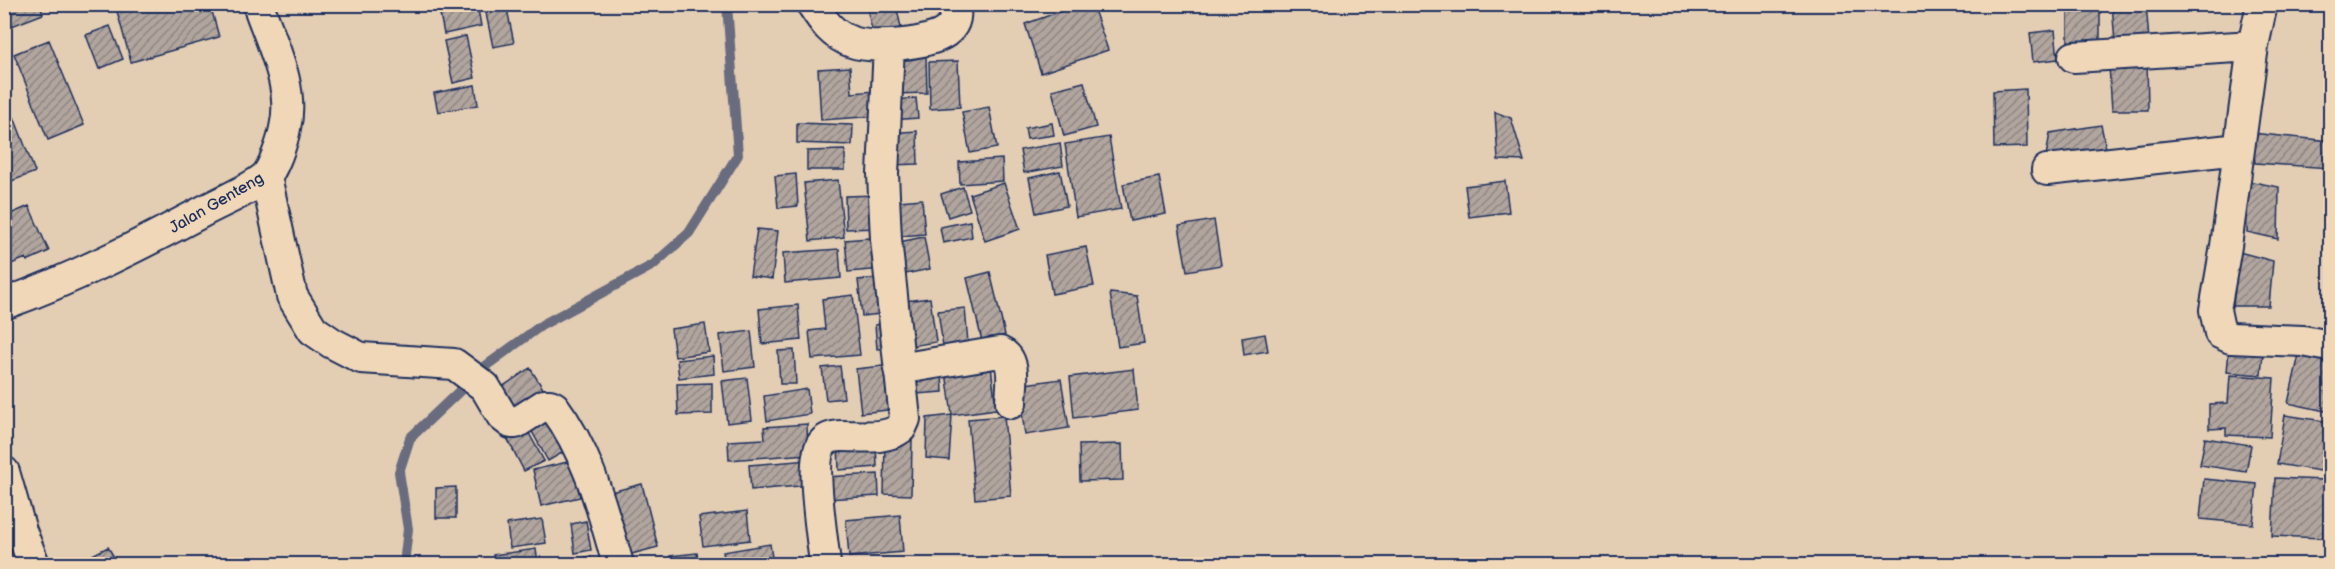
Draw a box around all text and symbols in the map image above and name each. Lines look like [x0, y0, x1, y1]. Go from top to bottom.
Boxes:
street label: Jalan Genteng [166, 169, 267, 238]

